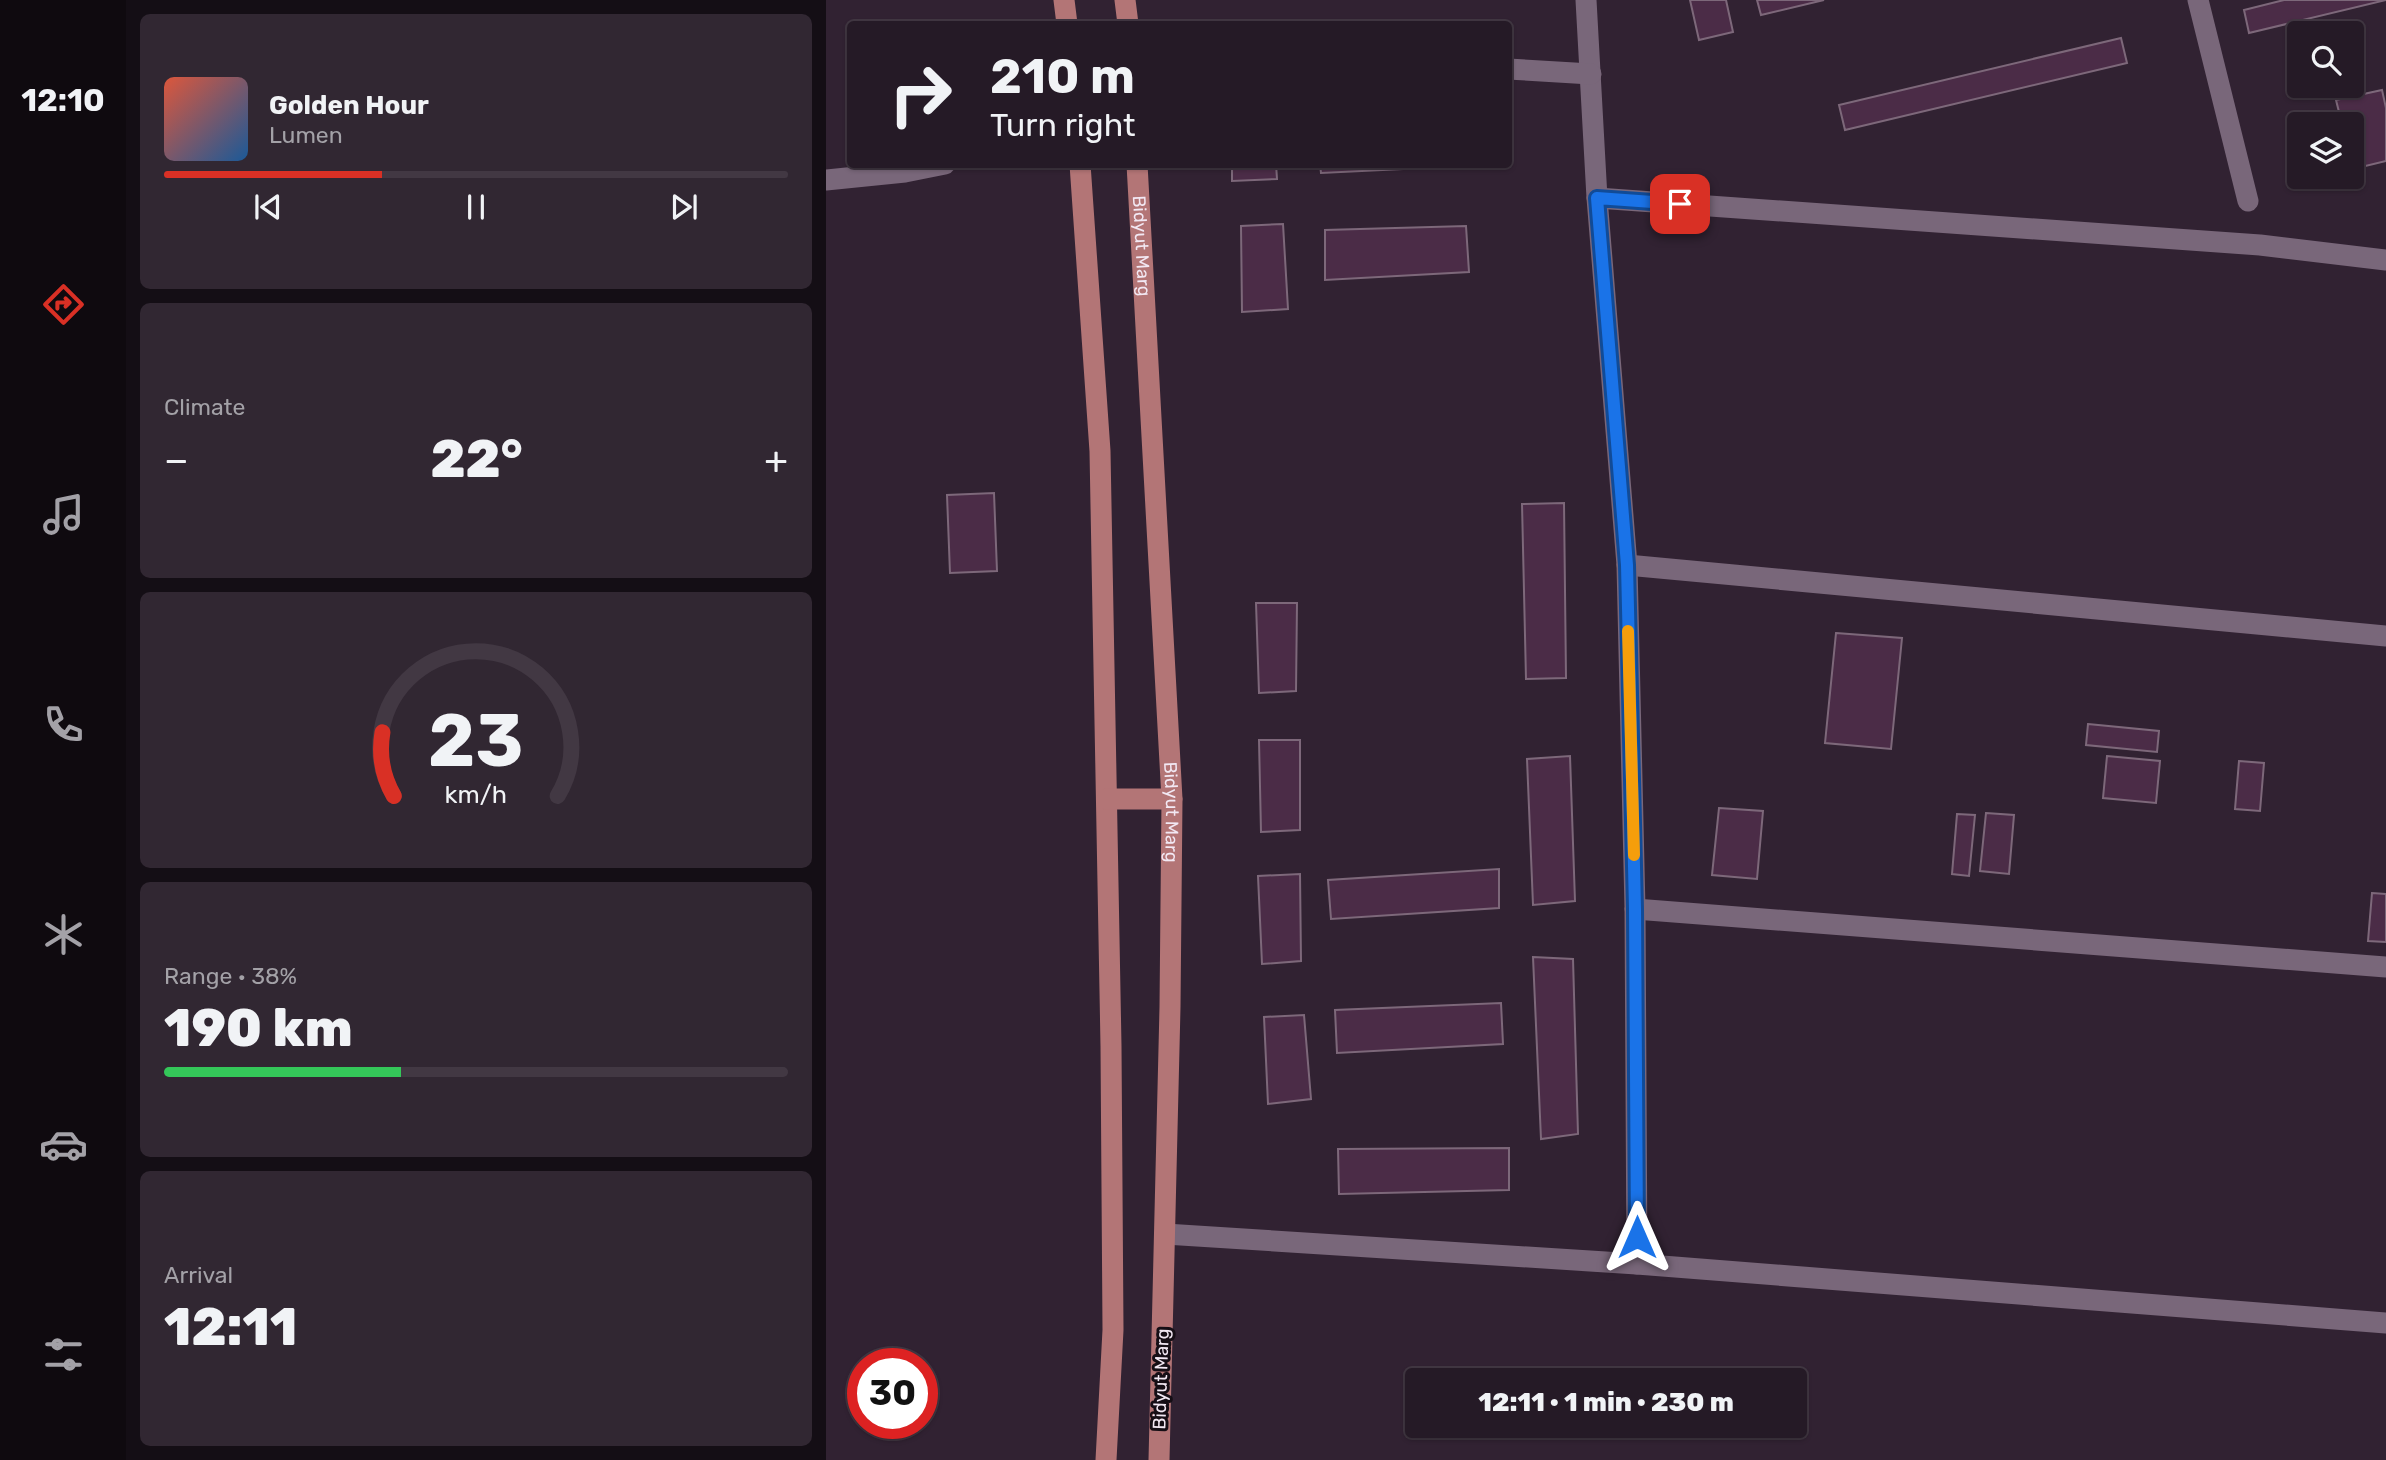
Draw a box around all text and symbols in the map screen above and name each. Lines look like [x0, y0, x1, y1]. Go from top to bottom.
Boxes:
map controls [2287, 21, 2364, 189]
button: search [2287, 21, 2364, 98]
text: 210 m [990, 47, 1135, 105]
icon: right [875, 49, 966, 140]
text: 12:10 [21, 81, 105, 119]
text: Golden Hour [269, 90, 429, 121]
text: Turn right [990, 106, 1135, 144]
button: layers [2287, 112, 2364, 189]
text: Lumen [269, 121, 343, 149]
pin [1650, 174, 1710, 234]
icon: arrive [1661, 185, 1699, 223]
icon: previous [249, 188, 287, 226]
icon: pause [457, 188, 495, 226]
icon: next [665, 188, 703, 226]
street label: Bidyut Marg [1128, 195, 1155, 297]
icon: directions [39, 280, 88, 329]
text: Climate [164, 393, 245, 421]
text: 22° [430, 428, 523, 490]
text: − [164, 437, 189, 483]
text: + [764, 437, 788, 483]
icon: music [39, 490, 88, 539]
text: 23 [428, 698, 524, 784]
icon: phone [39, 700, 88, 749]
street label: Bidyut Marg [1159, 761, 1183, 863]
text: km/h [445, 780, 507, 809]
icon: climate [39, 910, 88, 959]
text: Range · 38% [164, 962, 297, 990]
text: 190 km [164, 997, 353, 1059]
icon: car [39, 1120, 88, 1169]
position arrow [1600, 1200, 1674, 1274]
text: Arrival [164, 1261, 233, 1289]
text: 12:11 [164, 1296, 297, 1358]
street label: Bidyut Marg [1148, 1328, 1174, 1430]
icon: filters [39, 1330, 88, 1379]
speed limit sign: 30 [847, 1348, 938, 1439]
text: 12:11 · 1 min · 230 m [1478, 1387, 1734, 1418]

